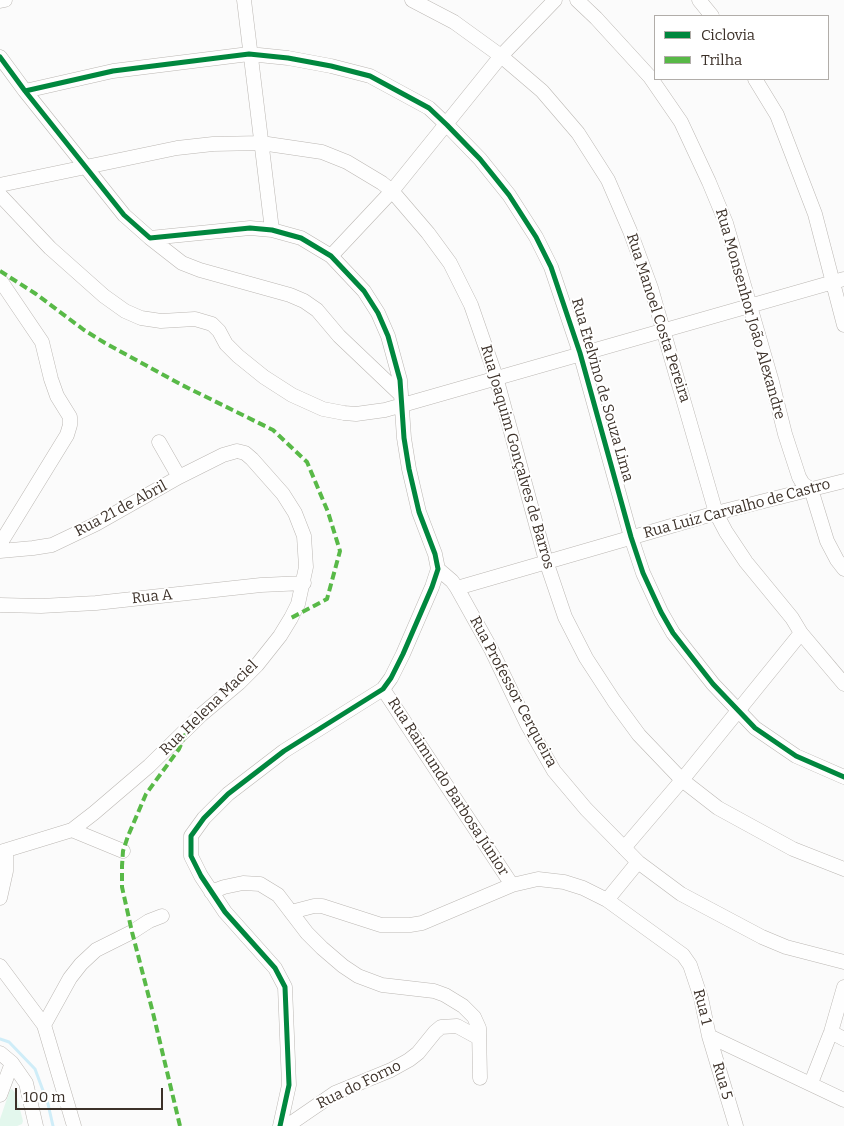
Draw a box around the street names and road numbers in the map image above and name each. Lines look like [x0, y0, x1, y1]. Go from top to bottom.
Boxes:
street label: Rua Monsenhor João Alexandre [711, 207, 789, 421]
street label: Rua Manoel Costa Pereira [622, 231, 694, 405]
street label: Rua Etelvino de Souza Lima [567, 296, 637, 484]
street label: Rua Joaquim Gonçalves de Barros [476, 343, 558, 571]
street label: Rua Luiz Carvalho de Castro [642, 475, 832, 543]
street label: Rua 21 de Abril [72, 477, 170, 541]
street label: Rua A [131, 586, 173, 608]
street label: Rua Professor Cerqueira [466, 613, 560, 771]
street label: Rua Helena Maciel [156, 657, 262, 759]
street label: Rua Raimundo Barbosa Júnior [384, 694, 512, 880]
street label: Rua 1 [689, 987, 715, 1027]
street label: Rua do Forno [314, 1057, 404, 1113]
street label: Rua 5 [708, 1060, 736, 1102]

